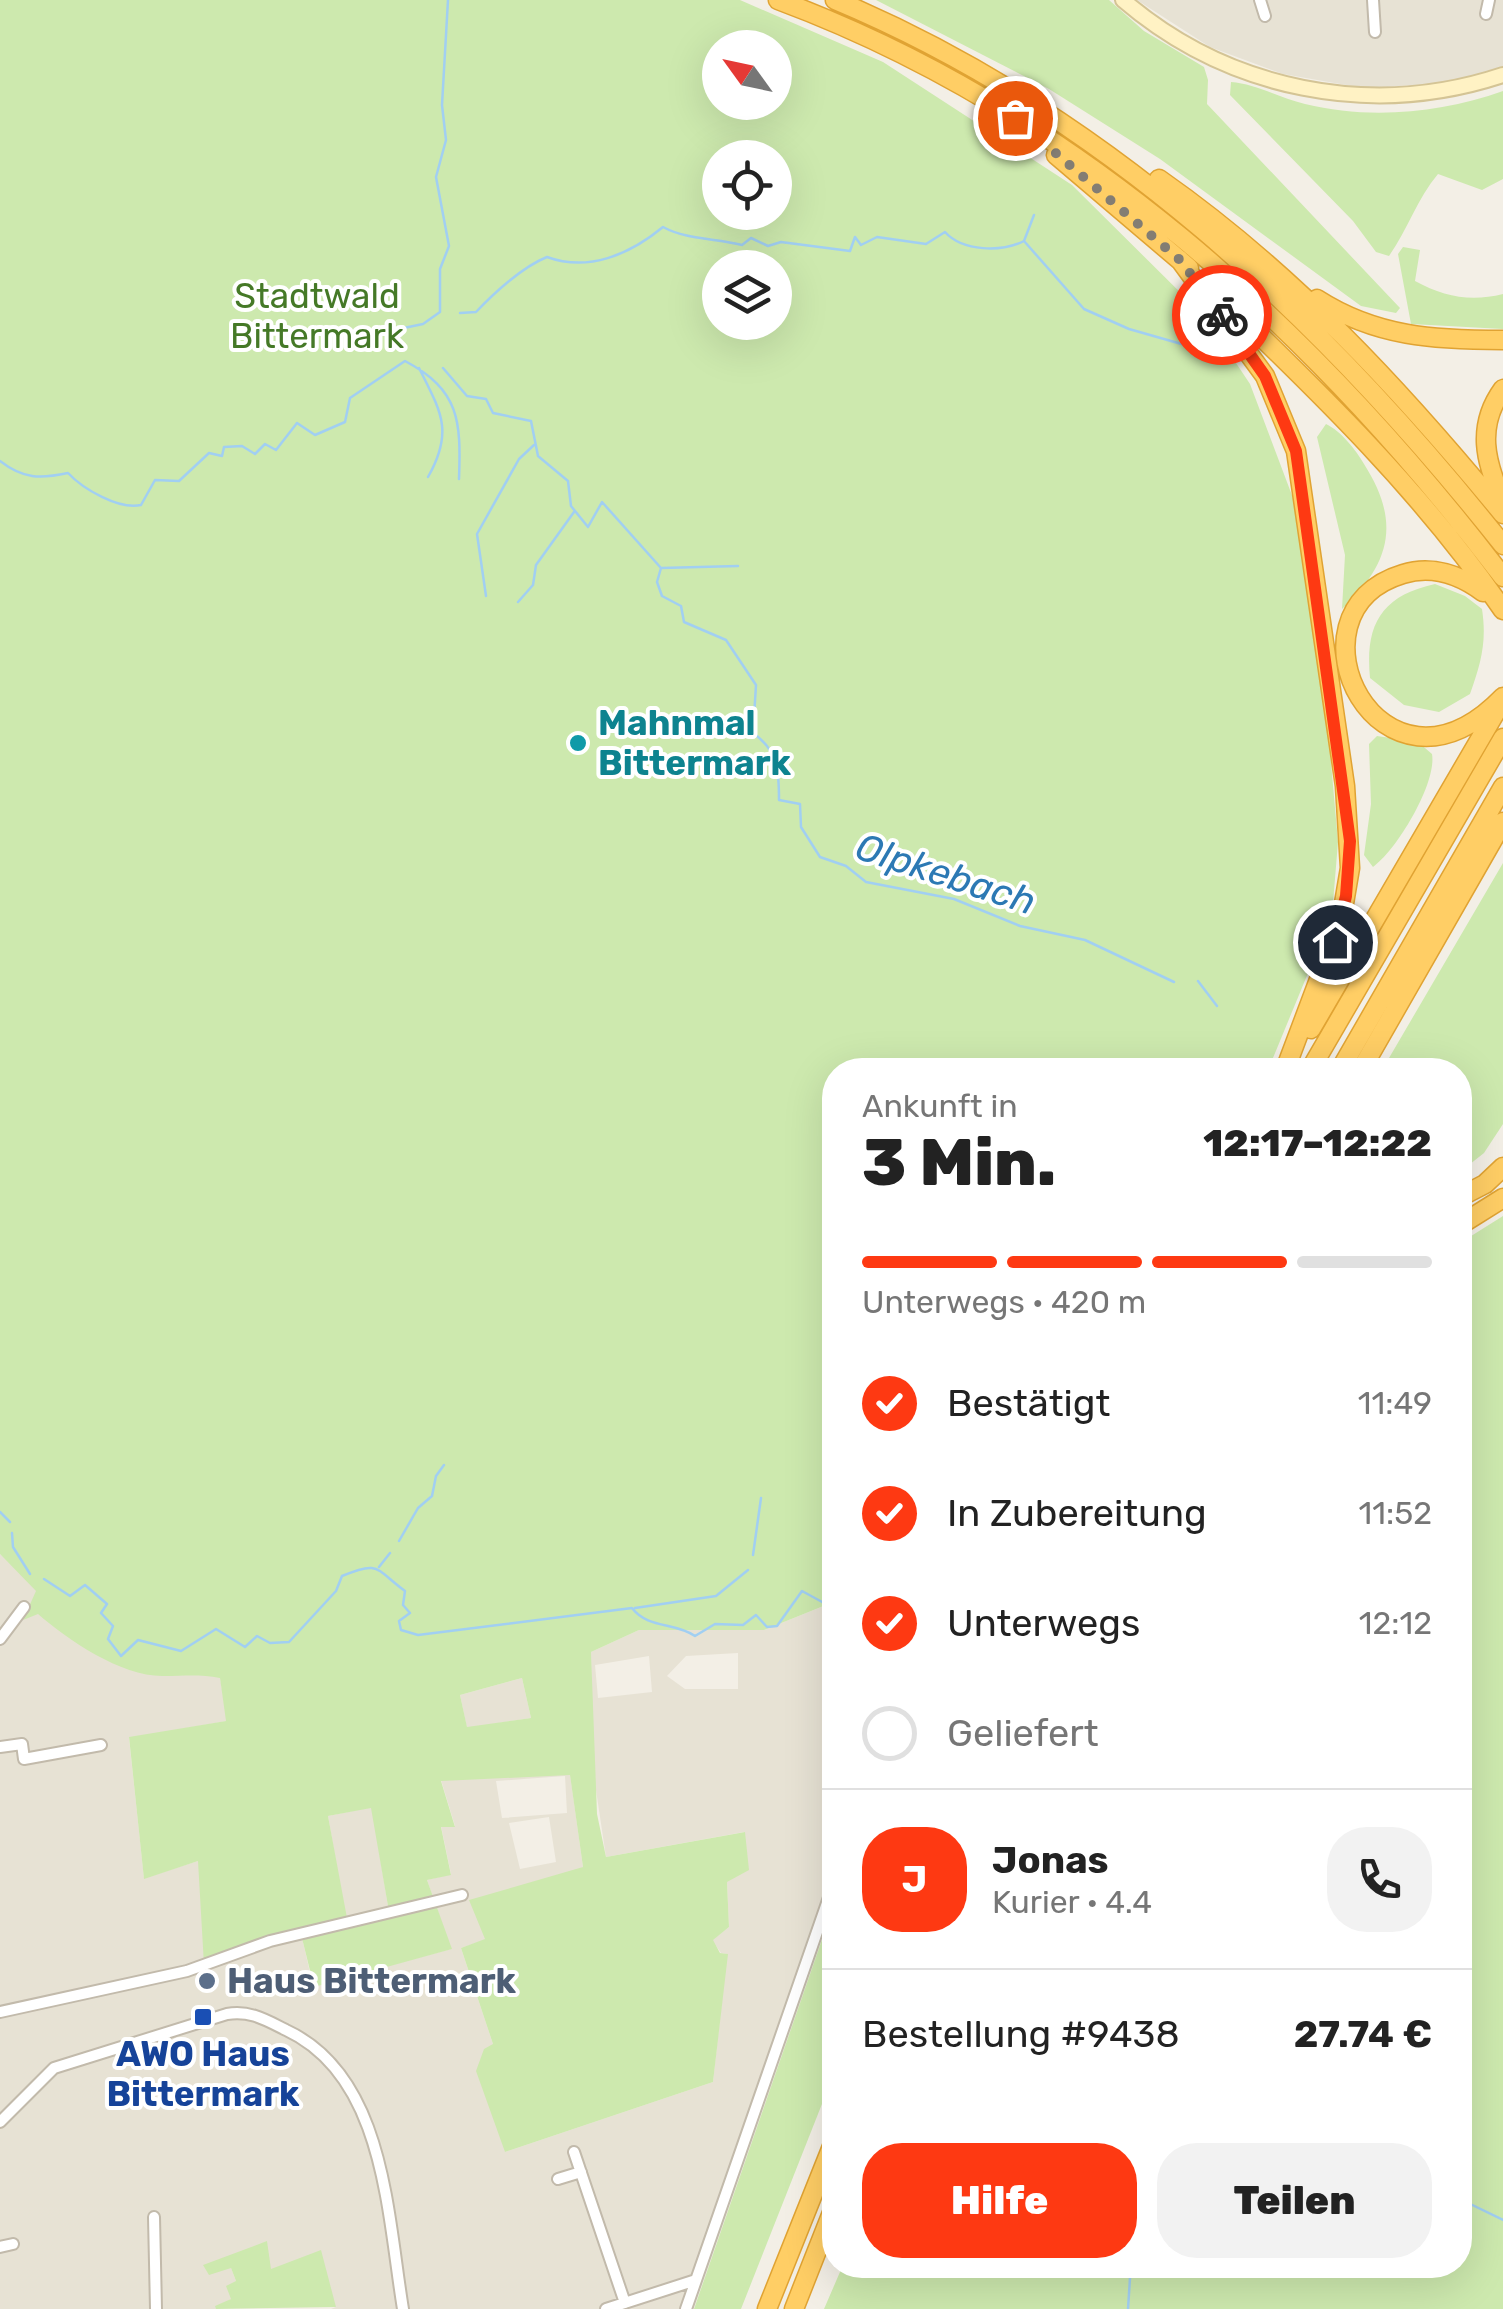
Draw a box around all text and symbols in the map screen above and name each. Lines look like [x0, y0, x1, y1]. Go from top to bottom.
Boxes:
north arrow [702, 30, 792, 120]
map controls [702, 30, 792, 340]
pin [973, 76, 1058, 161]
icon: bag [988, 91, 1043, 146]
button: locate [702, 140, 792, 230]
button: layers [702, 250, 792, 340]
courier [1172, 265, 1272, 365]
park label: Stadtwald Bittermark [230, 275, 404, 357]
icon: bike [1195, 288, 1250, 343]
place label: Mahnmal Bittermark [598, 702, 792, 784]
marker: Mahnmal Bittermark [567, 732, 589, 754]
water label: Olpkebach [850, 823, 1042, 925]
pin [1293, 900, 1378, 985]
icon: home [1308, 915, 1363, 970]
text: Ankunft in [862, 1087, 1018, 1125]
text: 12:17–12:22 [1203, 1120, 1432, 1166]
text: 3 Min. [862, 1124, 1056, 1201]
text: Unterwegs · 420 m [862, 1283, 1146, 1321]
icon: check [862, 1376, 917, 1431]
text: Bestätigt [947, 1380, 1110, 1426]
text: 11:49 [1358, 1384, 1432, 1422]
icon: check [862, 1486, 917, 1541]
text: In Zubereitung [947, 1490, 1207, 1536]
text: 11:52 [1359, 1494, 1432, 1532]
icon: check [862, 1596, 917, 1651]
text: Unterwegs [947, 1600, 1140, 1646]
text: 12:12 [1359, 1604, 1432, 1642]
text: Geliefert [947, 1710, 1099, 1756]
button: phone [1327, 1827, 1432, 1932]
text: Jonas [992, 1837, 1109, 1883]
text: J [902, 1856, 927, 1902]
text: Kurier · 4.4 [992, 1883, 1152, 1921]
place label: Haus Bittermark [227, 1960, 517, 2002]
marker: Haus Bittermark [196, 1970, 218, 1992]
marker: AWO Haus Bittermark [192, 2006, 214, 2028]
text: Bestellung #9438 [862, 2011, 1180, 2057]
text: 27.74 € [1294, 2011, 1432, 2057]
place label: AWO Haus Bittermark [106, 2033, 300, 2115]
button: Hilfe [862, 2143, 1137, 2258]
button: Teilen [1157, 2143, 1432, 2258]

